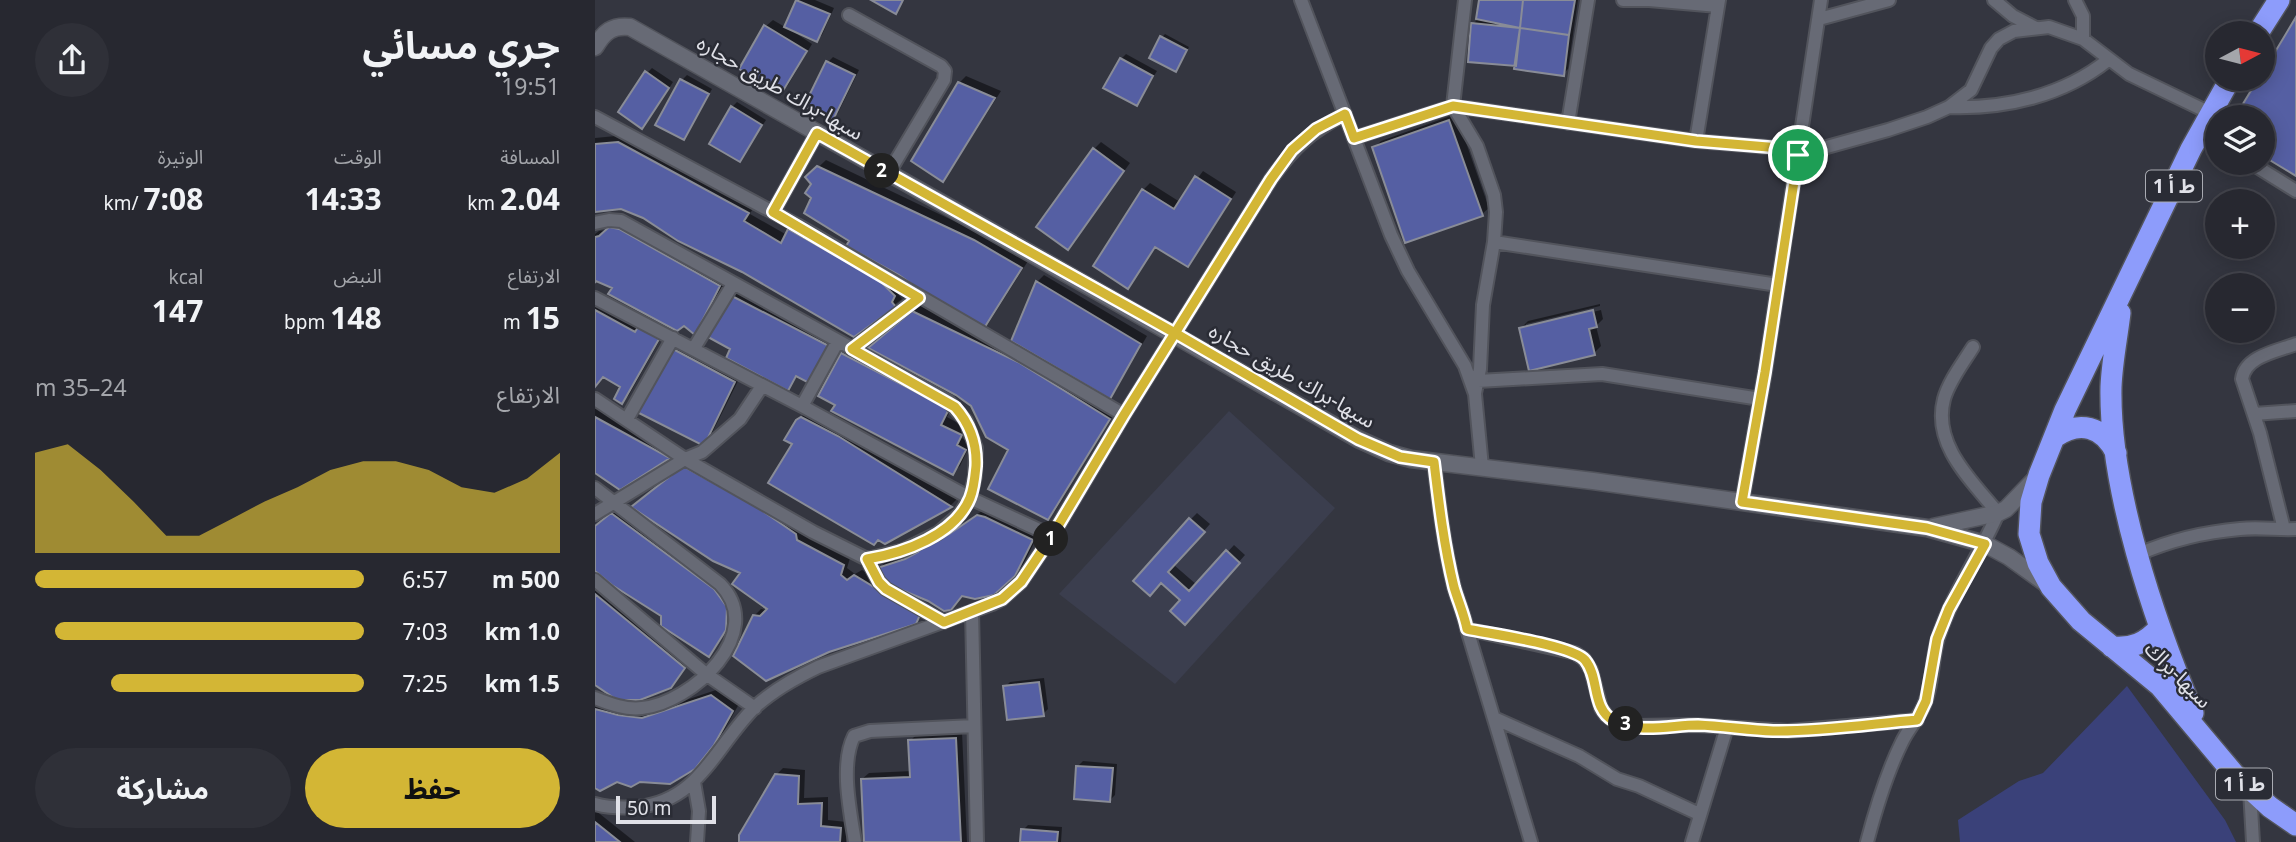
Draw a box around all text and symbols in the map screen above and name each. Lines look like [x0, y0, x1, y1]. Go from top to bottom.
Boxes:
text: جري مسائي [363, 18, 560, 70]
north arrow [2205, 21, 2275, 91]
map controls [2205, 21, 2275, 343]
button: share [35, 23, 109, 97]
street label: سبها-براك طريق حجاره [692, 28, 869, 146]
text: 19:51 [501, 70, 560, 102]
button: layers [2205, 105, 2275, 175]
pin [1768, 125, 1828, 185]
icon: arrive [1779, 136, 1817, 174]
text: الوتيرة [158, 144, 203, 170]
text: الوقت [334, 144, 382, 170]
text: المسافة [500, 144, 560, 170]
pin: 2 [865, 154, 899, 188]
text: 2 [876, 157, 887, 183]
road number: ط أ 1 [2146, 170, 2202, 202]
text: 7:08 [143, 178, 203, 219]
text: 14:33 [305, 178, 382, 219]
text: 2.04 [500, 178, 560, 219]
button: + [2205, 189, 2275, 259]
text: /km [103, 190, 143, 216]
text: km [467, 190, 500, 216]
text: النبض [333, 263, 382, 289]
text: الارتفاع [508, 263, 560, 289]
text: kcal [169, 264, 203, 290]
button: − [2205, 273, 2275, 343]
text: 147 [152, 290, 203, 331]
text: 148 [330, 297, 382, 338]
text: 15 [526, 297, 560, 338]
text: bpm [284, 309, 330, 335]
text: m [503, 309, 526, 335]
street label: سبها-براك طريق حجاره [1204, 316, 1381, 434]
text: 24–35 m [35, 371, 127, 403]
text: الارتفاع [497, 378, 560, 410]
pin: 1 [1033, 522, 1069, 556]
text: 1 [1045, 525, 1056, 551]
text: 6:57 [402, 563, 448, 595]
text: 500 m [492, 563, 560, 595]
text: 7:03 [402, 615, 448, 647]
text: 1.0 km [485, 615, 560, 647]
street label: سبها-براك [2139, 635, 2218, 714]
text: 7:25 [402, 667, 448, 699]
text: 1.5 km [485, 667, 560, 699]
pin: 3 [1609, 706, 1643, 742]
text: 3 [1620, 710, 1631, 736]
button: مشاركة [35, 748, 291, 828]
button: حفظ [305, 748, 560, 828]
road number: ط أ 1 [2216, 768, 2272, 800]
scale bar [616, 793, 716, 825]
text: 50 m [627, 795, 671, 821]

